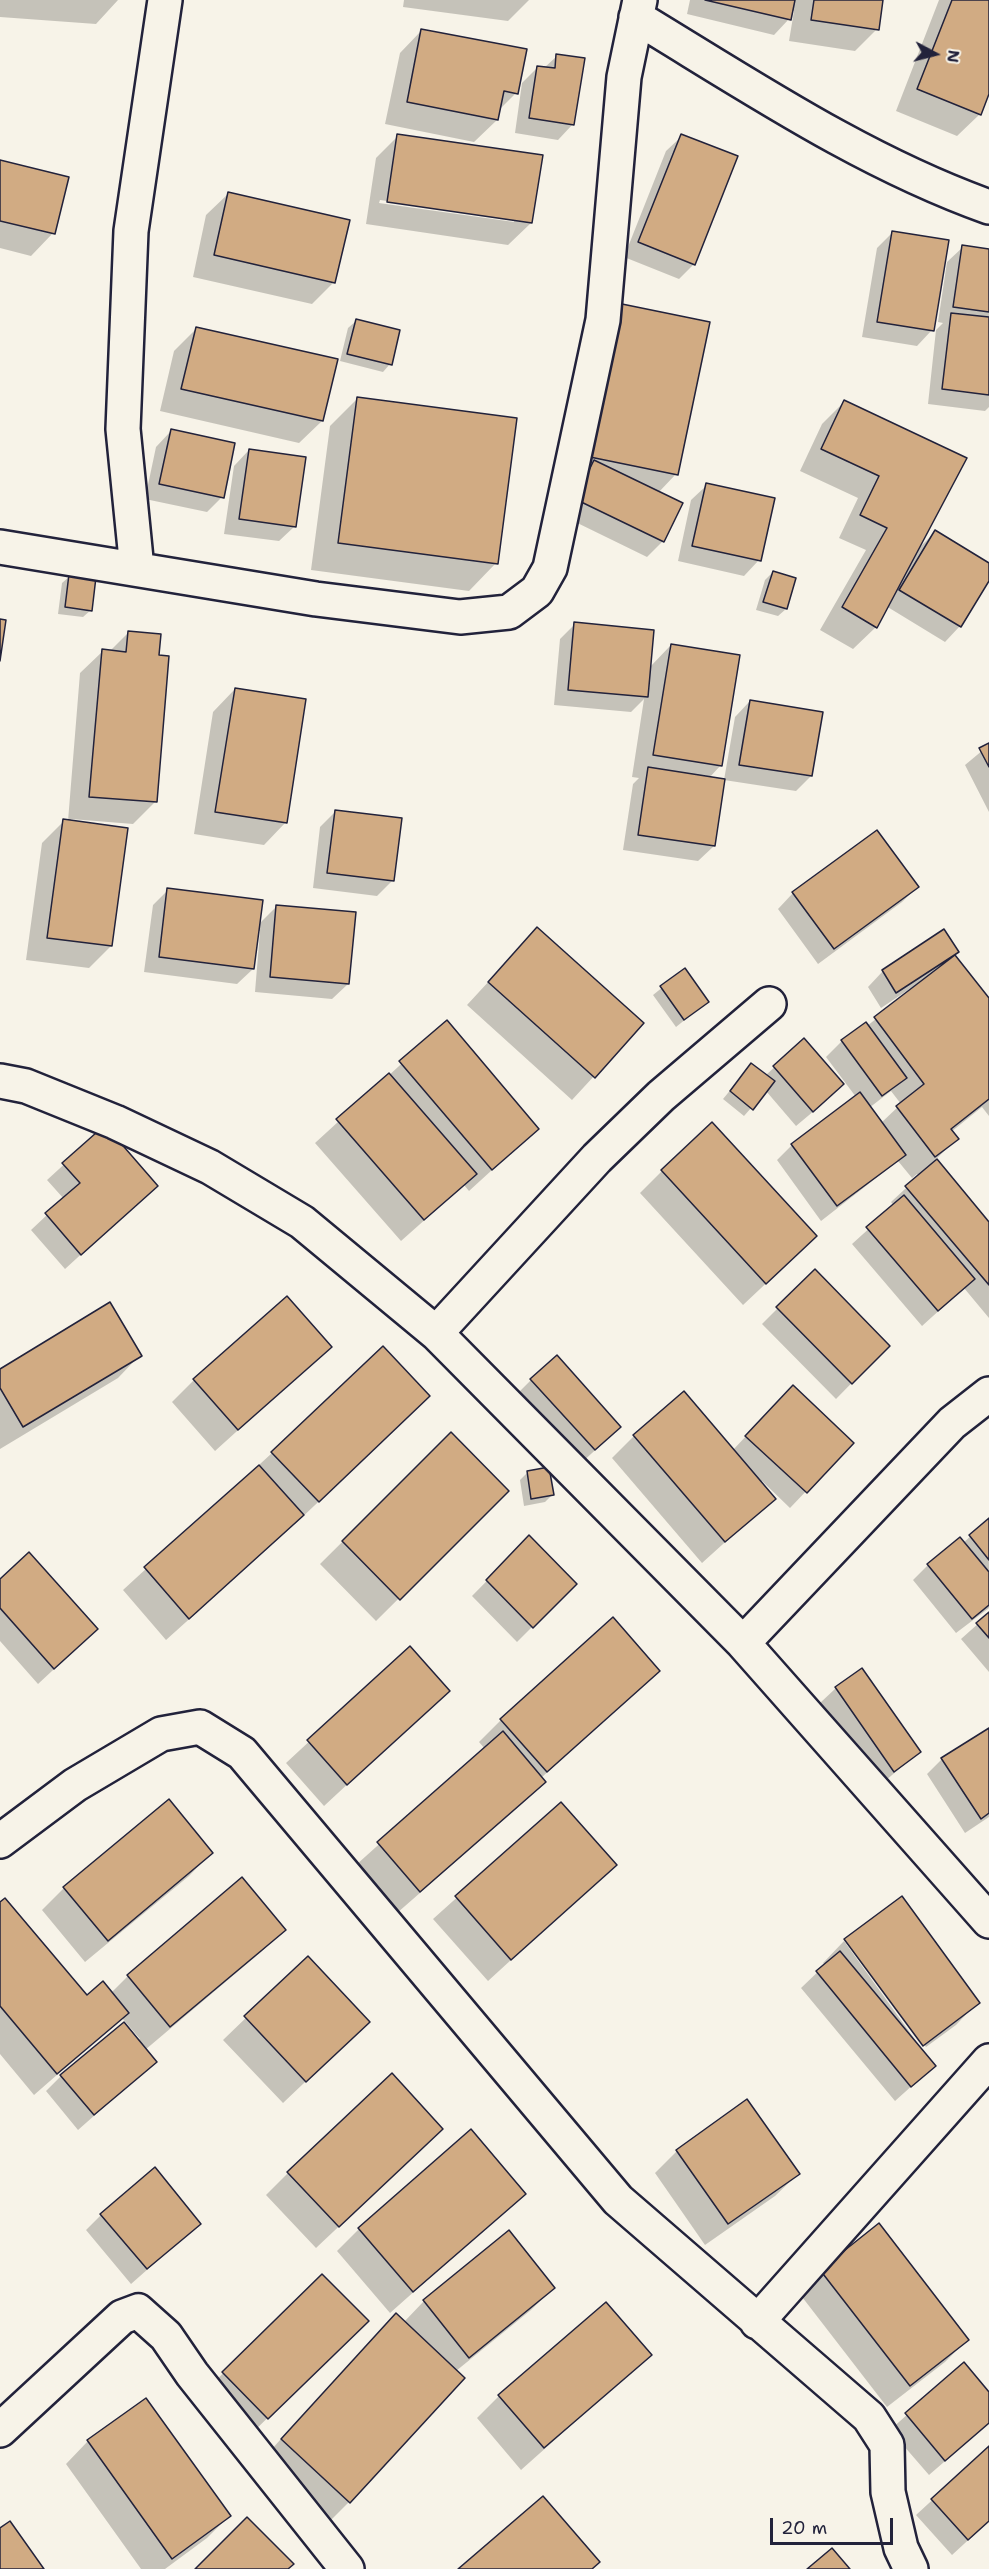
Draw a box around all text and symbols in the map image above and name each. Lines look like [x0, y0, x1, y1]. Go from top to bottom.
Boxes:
north arrow [905, 24, 965, 84]
text: N [942, 49, 965, 64]
scale bar [773, 2506, 896, 2544]
text: 20 m [781, 2516, 827, 2540]

